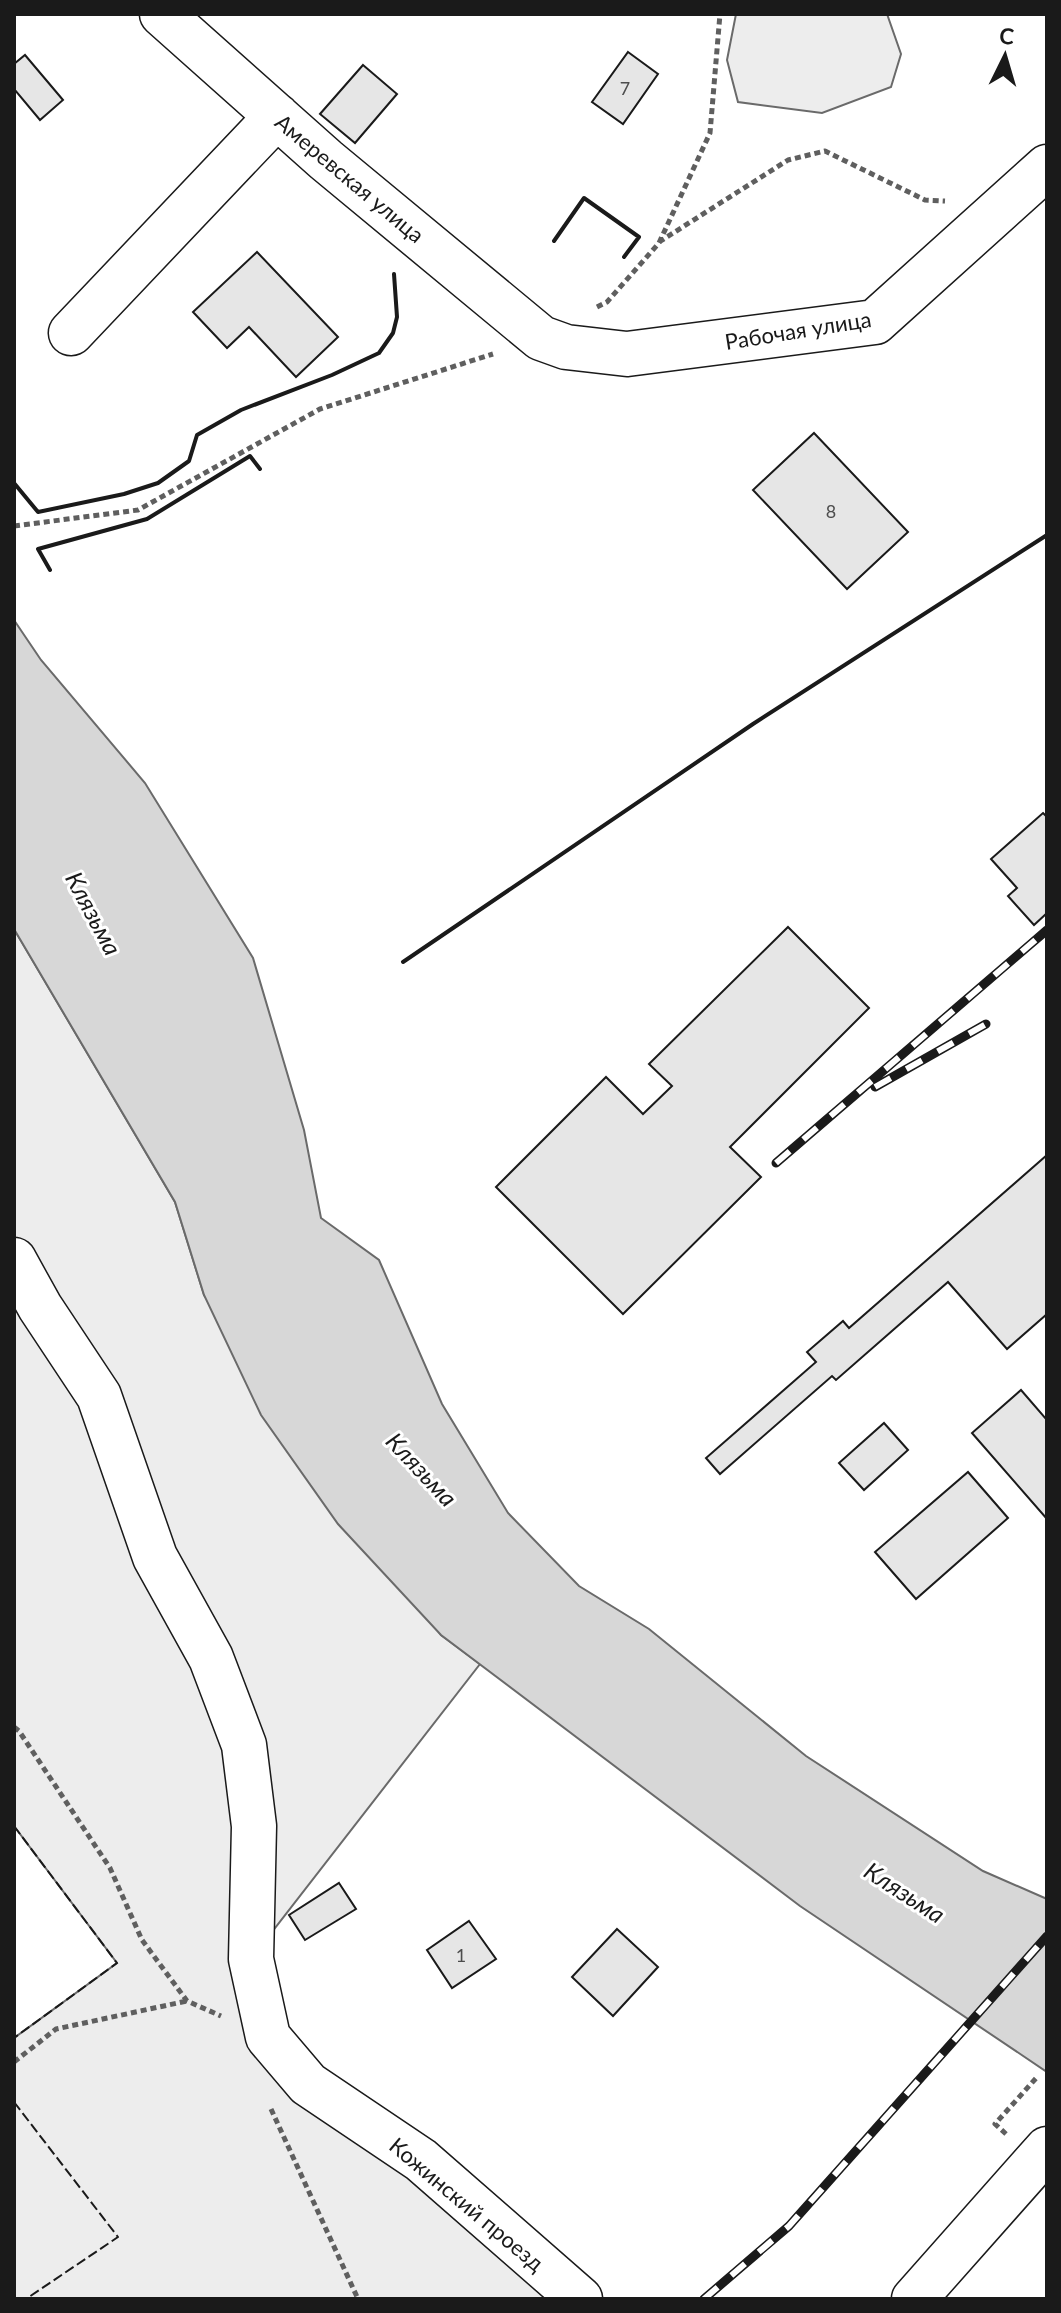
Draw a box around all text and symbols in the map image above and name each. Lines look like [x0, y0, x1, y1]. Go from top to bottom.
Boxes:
north arrow [965, 16, 1045, 96]
text: С [998, 21, 1016, 50]
house number: 7 [620, 77, 630, 99]
street label: Амеревская улица [270, 108, 430, 248]
street label: Рабочая улица [723, 305, 873, 355]
house number: 8 [826, 500, 836, 522]
water label: Клязьма [60, 866, 128, 960]
water label: Клязьма [381, 1426, 463, 1512]
water label: Клязьма [859, 1855, 951, 1929]
house number: 1 [456, 1944, 466, 1966]
street label: Кожинский проезд [384, 2132, 550, 2277]

